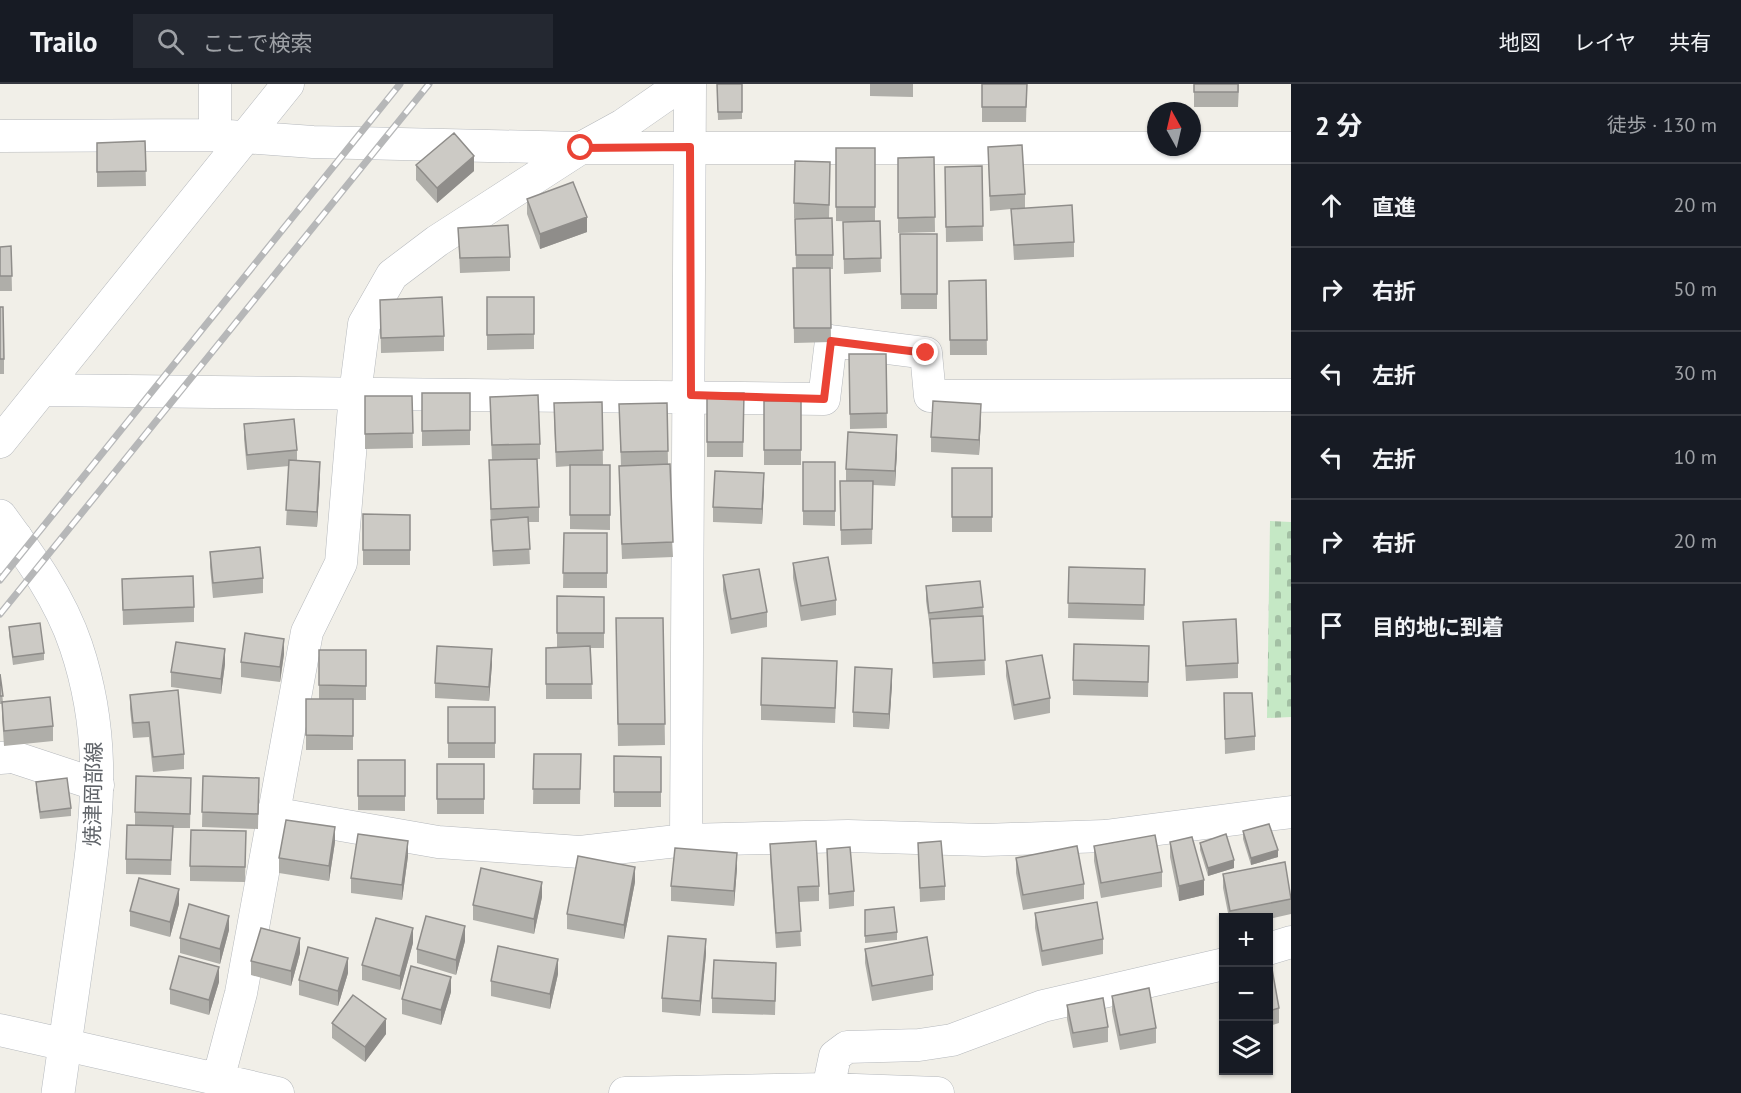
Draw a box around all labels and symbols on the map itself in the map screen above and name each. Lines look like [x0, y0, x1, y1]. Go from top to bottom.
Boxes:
north arrow [1147, 102, 1201, 156]
route start [567, 134, 593, 160]
route end [912, 339, 938, 365]
street label: 焼津岡部線 [79, 741, 107, 847]

